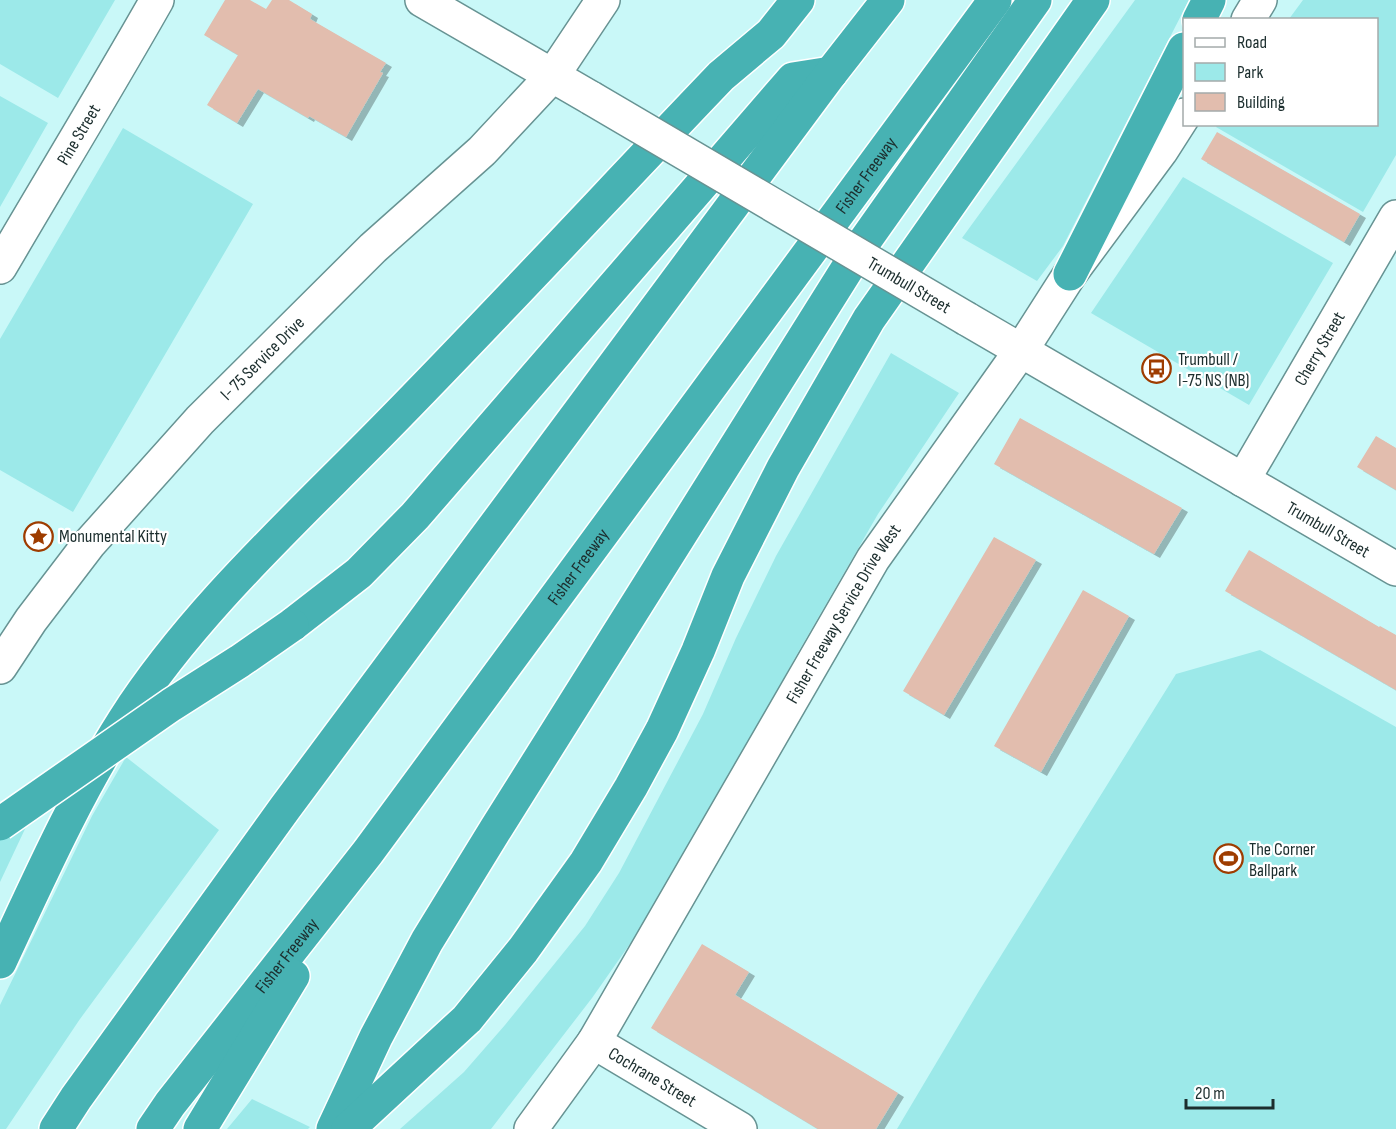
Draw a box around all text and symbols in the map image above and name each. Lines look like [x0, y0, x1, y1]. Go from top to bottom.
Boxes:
legend [1183, 18, 1378, 126]
text: Road [1237, 32, 1267, 53]
text: Park [1237, 62, 1263, 83]
text: Building [1237, 92, 1285, 113]
street label: Pine Street [52, 100, 105, 169]
street label: Fisher Freeway [831, 133, 901, 218]
street label: Trumbull Street [864, 252, 955, 318]
street label: Cherry Street [1290, 307, 1349, 389]
street label: I- 75 Service Drive [216, 312, 309, 404]
place label: Trumbull / I-75 NS (NB) [1178, 349, 1250, 391]
bus stop icon: Trumbull / I-75 NS (NB) [1141, 353, 1173, 385]
street label: Trumbull Street [1283, 497, 1374, 562]
street label: Fisher Freeway Service Drive West [781, 519, 905, 707]
place icon: Monumental Kitty [22, 520, 54, 552]
street label: Fisher Freeway [543, 524, 613, 609]
place label: Monumental Kitty [59, 526, 167, 547]
place label: The Corner Ballpark [1249, 839, 1315, 881]
sports icon: The Corner Ballpark [1212, 843, 1244, 875]
street label: Fisher Freeway [251, 914, 323, 997]
street label: Cochrane Street [605, 1043, 701, 1111]
scale bar [1186, 1072, 1273, 1110]
text: 20 m [1195, 1083, 1225, 1104]

